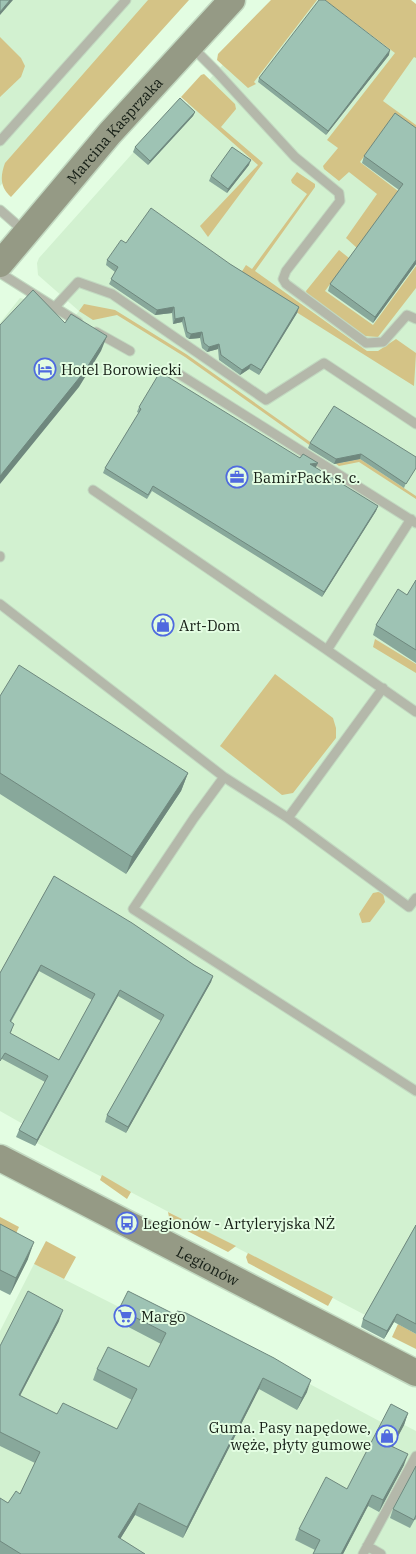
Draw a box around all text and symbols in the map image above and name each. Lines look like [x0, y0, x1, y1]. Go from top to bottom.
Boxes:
street label: Marcina Kasprzaka [62, 73, 166, 188]
hotel icon: Hotel Borowiecki [33, 357, 57, 381]
place label: Hotel Borowiecki [61, 360, 182, 379]
office icon: BamirPack s. c. [225, 465, 249, 489]
place label: BamirPack s. c. [253, 468, 360, 487]
shop icon: Art-Dom [151, 613, 175, 637]
place label: Art-Dom [179, 616, 240, 635]
bus stop icon: Legionów - Artyleryjska NŻ [115, 1211, 139, 1235]
place label: Legionów - Artyleryjska NŻ [143, 1214, 335, 1233]
street label: Legionów [173, 1241, 243, 1290]
supermarket icon: Margo [113, 1304, 137, 1328]
place label: Margo [141, 1307, 185, 1326]
place label: Guma. Pasy napędowe, węże, płyty gumowe [209, 1418, 371, 1454]
shop icon: Guma. Pasy napędowe, węże, płyty gumowe [375, 1424, 399, 1448]

